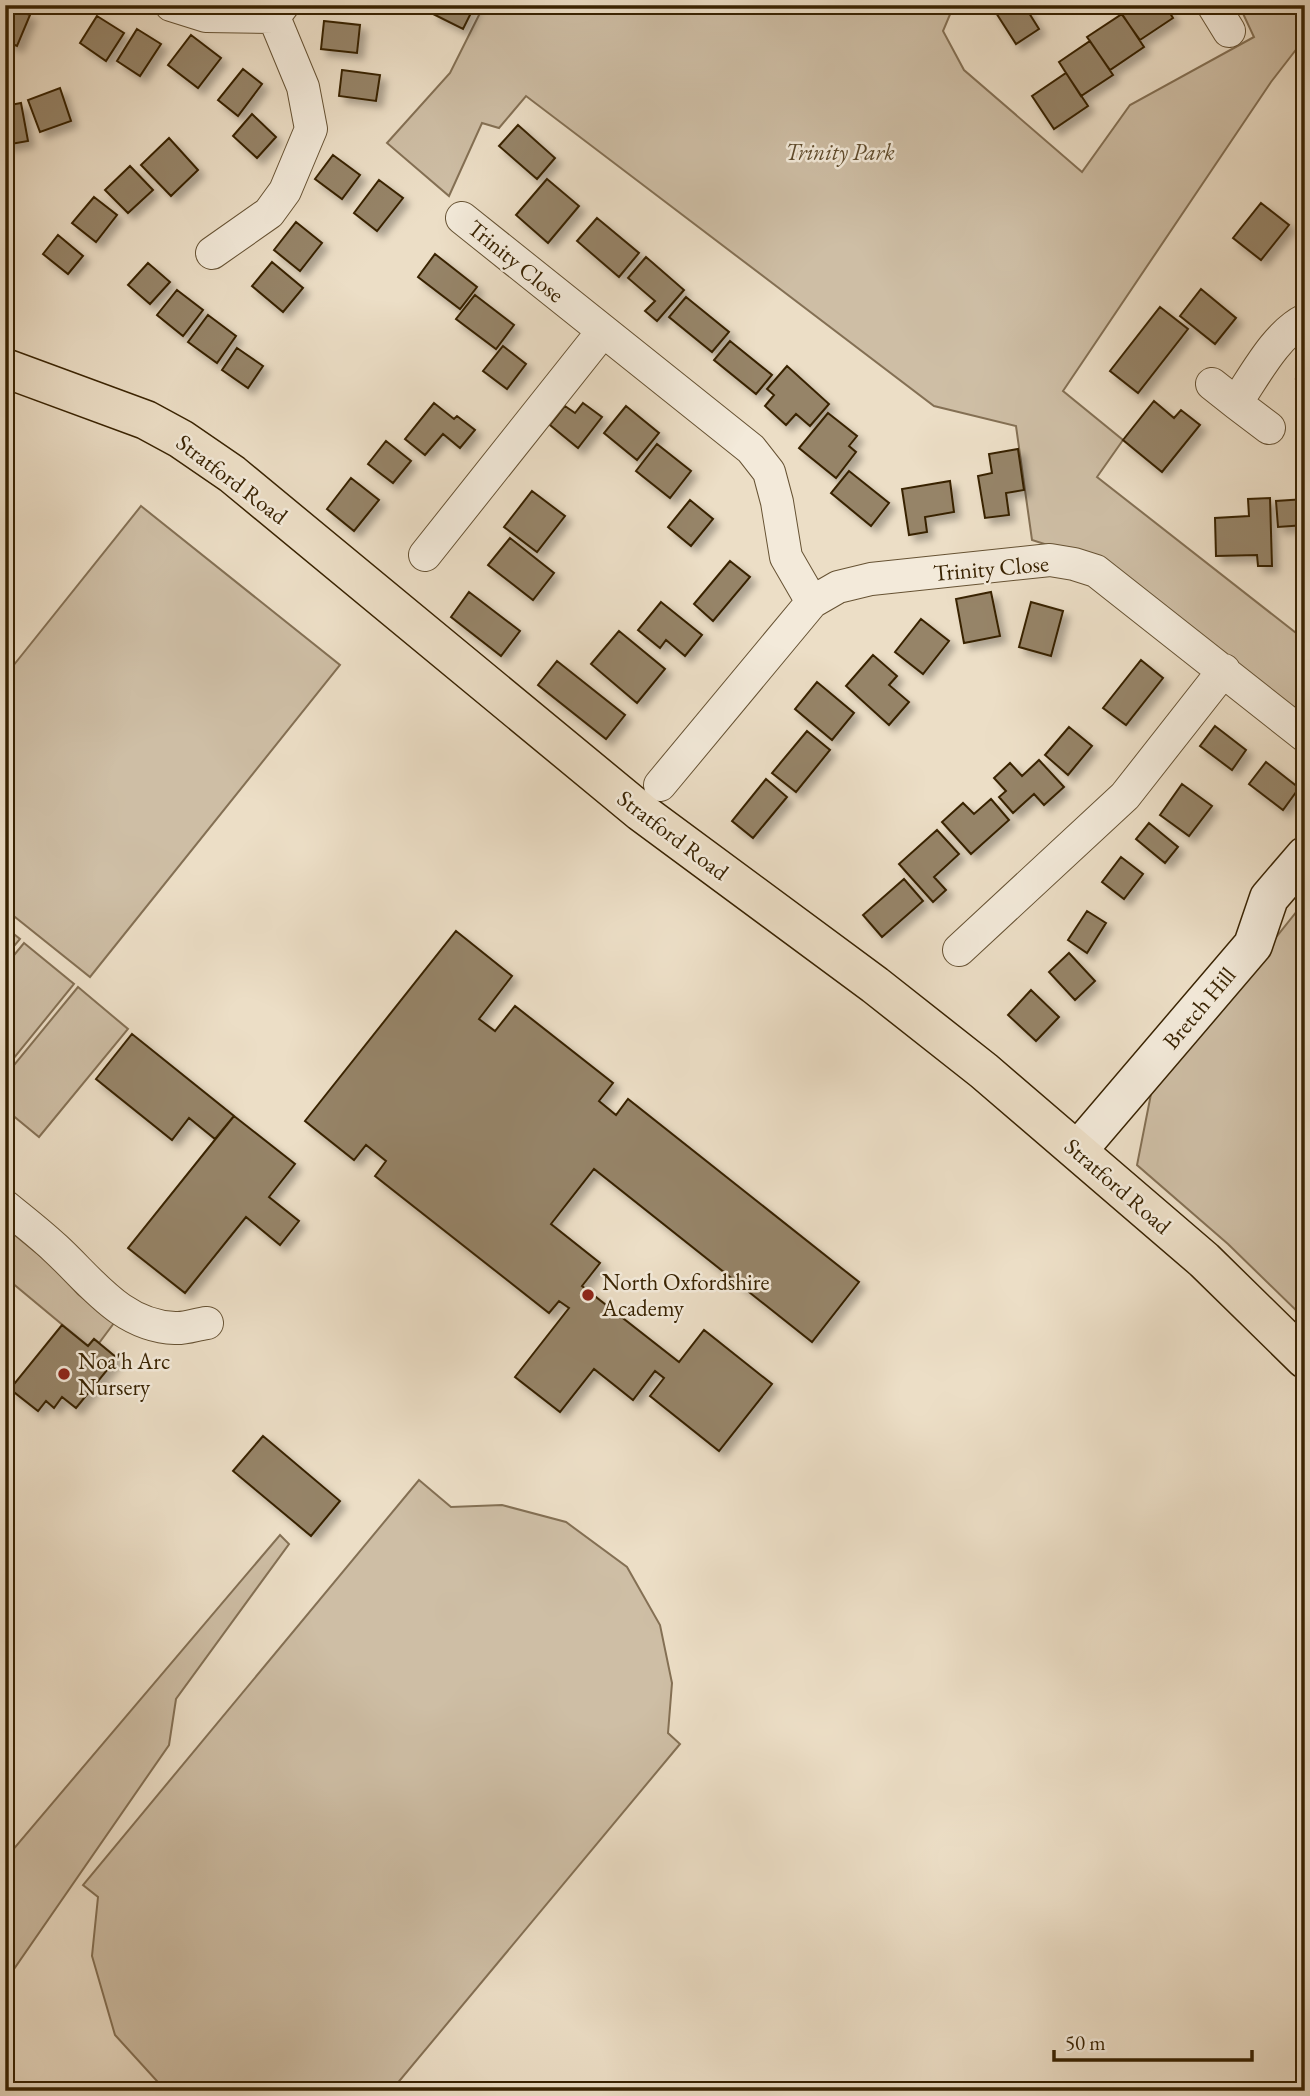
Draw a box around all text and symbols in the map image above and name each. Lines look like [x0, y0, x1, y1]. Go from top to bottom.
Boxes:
park label: Trinity Park [785, 137, 895, 167]
street label: Trinity Close [462, 213, 570, 309]
street label: Stratford Road [170, 427, 294, 531]
street label: Trinity Close [932, 548, 1050, 588]
street label: Stratford Road [611, 783, 735, 887]
street label: Bretch Hill [1156, 960, 1242, 1055]
street label: Stratford Road [1058, 1131, 1178, 1241]
place label: North Oxfordshire Academy [601, 1267, 769, 1323]
marker: North Oxfordshire Academy [580, 1287, 596, 1303]
place label: Noa'h Arc Nursery [78, 1346, 170, 1402]
marker: Noa'h Arc Nursery [56, 1366, 72, 1382]
scale bar [1054, 2019, 1252, 2063]
text: 50 m [1065, 2029, 1106, 2056]

